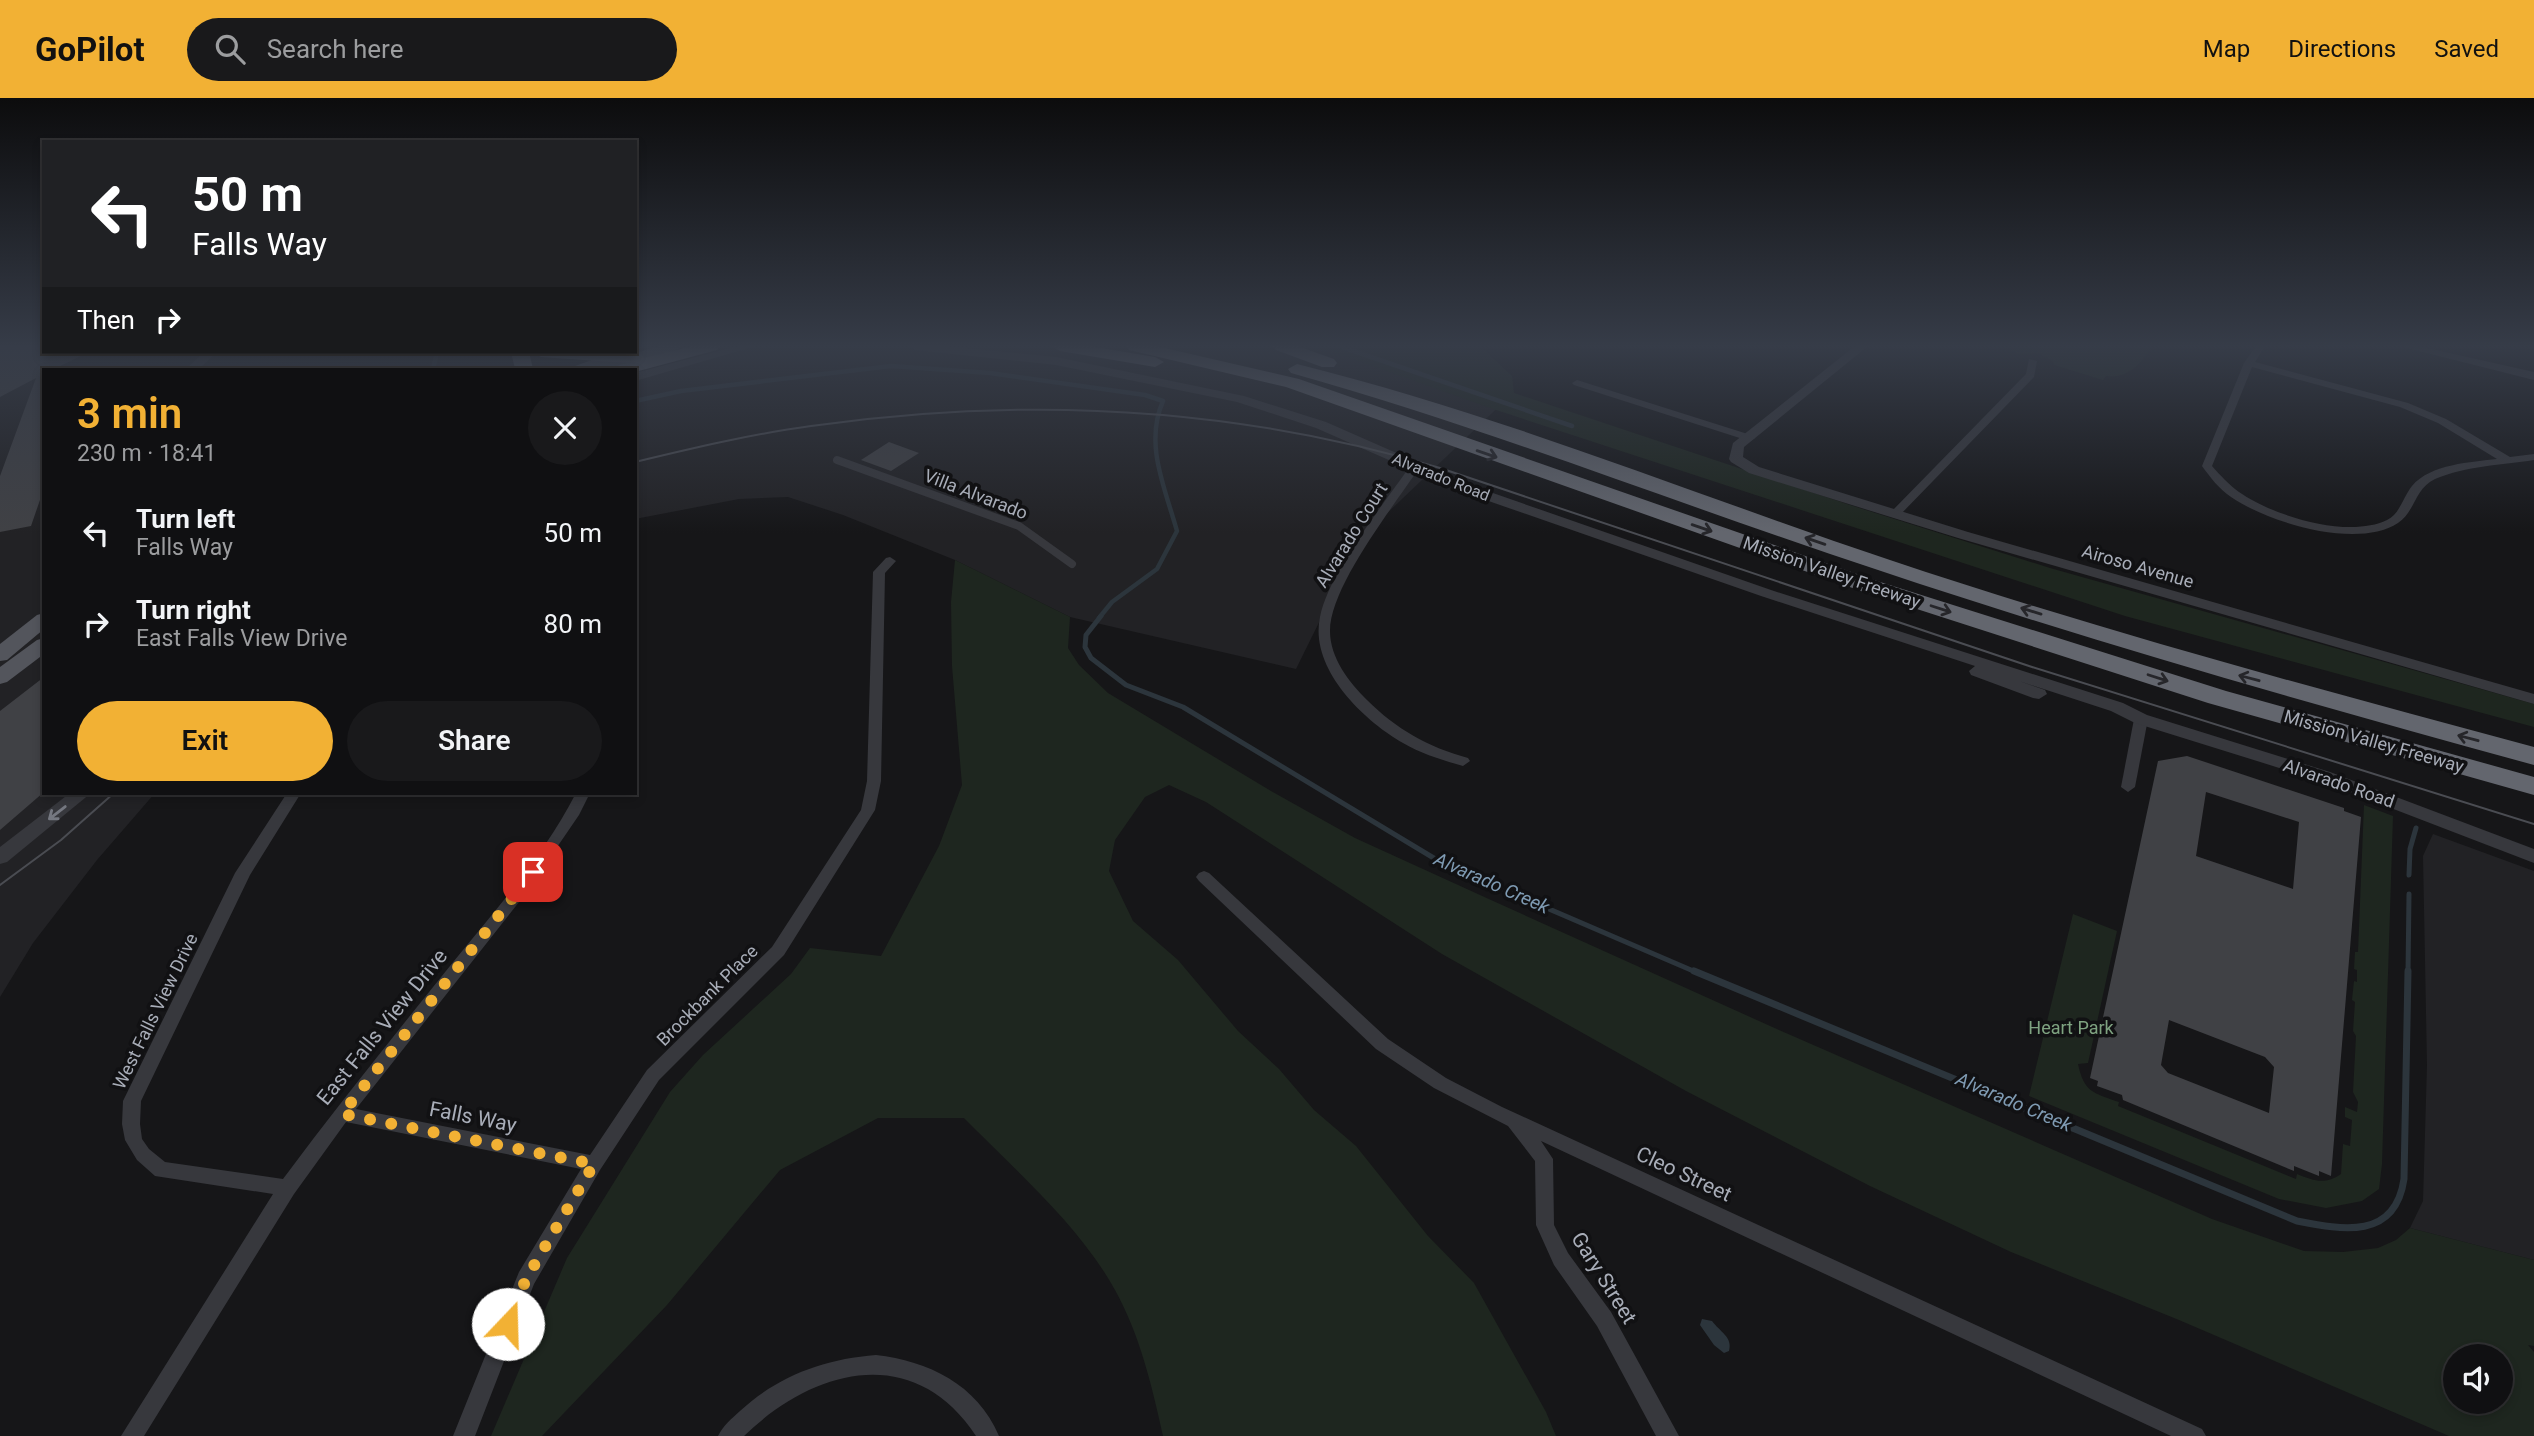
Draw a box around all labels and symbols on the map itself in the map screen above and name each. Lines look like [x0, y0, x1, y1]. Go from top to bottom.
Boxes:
street label: Alvarado Road [1390, 449, 1492, 505]
one-way arrow [1476, 449, 1498, 461]
street label: Villa Alvarado [921, 465, 1031, 523]
street label: Alvarado Court [1310, 479, 1392, 591]
one-way arrow [1691, 523, 1713, 535]
street label: Mission Valley Freeway [1741, 532, 1924, 612]
one-way arrow [1804, 534, 1826, 546]
street label: Airoso Avenue [2080, 540, 2196, 592]
one-way arrow [1929, 604, 1951, 616]
one-way arrow [2021, 604, 2043, 616]
one-way arrow [2238, 671, 2261, 684]
one-way arrow [2146, 673, 2168, 685]
street label: Mission Valley Freeway [2282, 705, 2467, 777]
one-way arrow [2457, 731, 2480, 744]
street label: Alvarado Road [2281, 754, 2397, 812]
one-way arrow [49, 806, 67, 821]
pin [503, 842, 563, 902]
water label: Alvarado Creek [1430, 847, 1554, 919]
street label: West Falls View Drive [108, 930, 202, 1092]
street label: Brockbank Place [652, 940, 762, 1050]
street label: East Falls View Drive [312, 944, 452, 1110]
park label: Heart Park [2028, 1017, 2115, 1038]
water label: Alvarado Creek [1952, 1067, 2076, 1137]
street label: Falls Way [427, 1097, 519, 1137]
street label: Cleo Street [1632, 1141, 1736, 1207]
street label: Gary Street [1566, 1228, 1642, 1328]
position arrow [471, 1287, 545, 1361]

